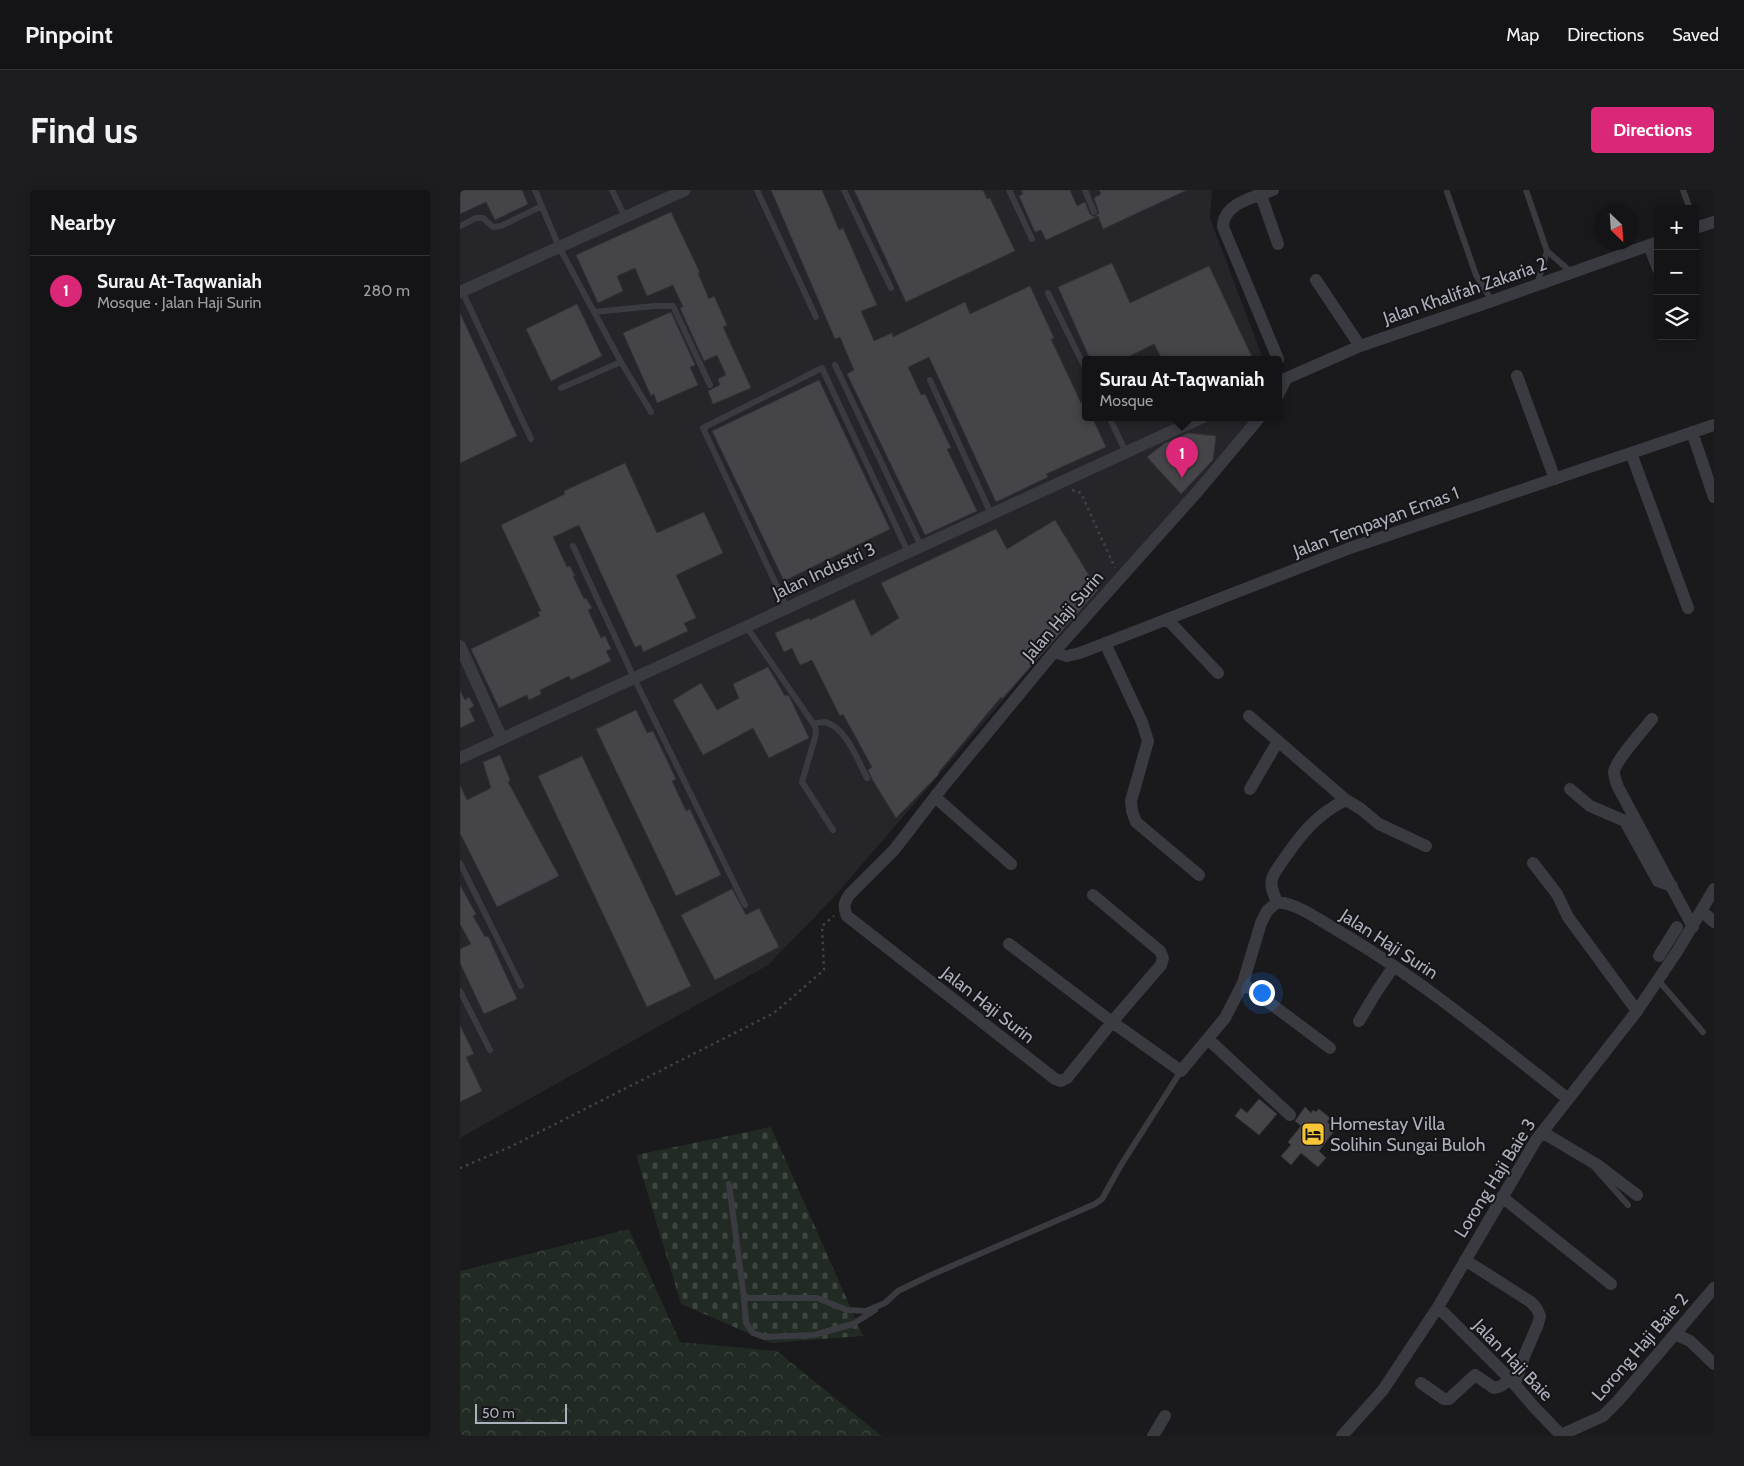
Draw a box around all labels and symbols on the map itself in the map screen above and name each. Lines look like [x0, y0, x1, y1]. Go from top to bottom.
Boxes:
north arrow [1594, 205, 1639, 250]
street label: Jalan Khalifah Zakaria 2 [1379, 253, 1550, 330]
pin: 1 [1166, 437, 1198, 478]
street label: Jalan Tempayan Emas 1 [1289, 482, 1462, 563]
street label: Jalan Industri 3 [768, 538, 879, 605]
street label: Jalan Haji Surin [1017, 566, 1108, 666]
street label: Jalan Haji Surin [1335, 904, 1442, 984]
street label: Jalan Haji Surin [936, 961, 1039, 1048]
your location [1249, 980, 1275, 1006]
place label: Homestay Villa Solihin Sungai Buloh [1330, 1113, 1485, 1156]
street label: Lorong Haji Baie 3 [1450, 1114, 1540, 1242]
hotel icon: Homestay Villa Solihin Sungai Buloh [1300, 1121, 1326, 1147]
street label: Lorong Haji Baie 2 [1587, 1288, 1693, 1406]
street label: Jalan Haji Baie [1468, 1314, 1557, 1406]
scale bar [475, 1401, 568, 1424]

